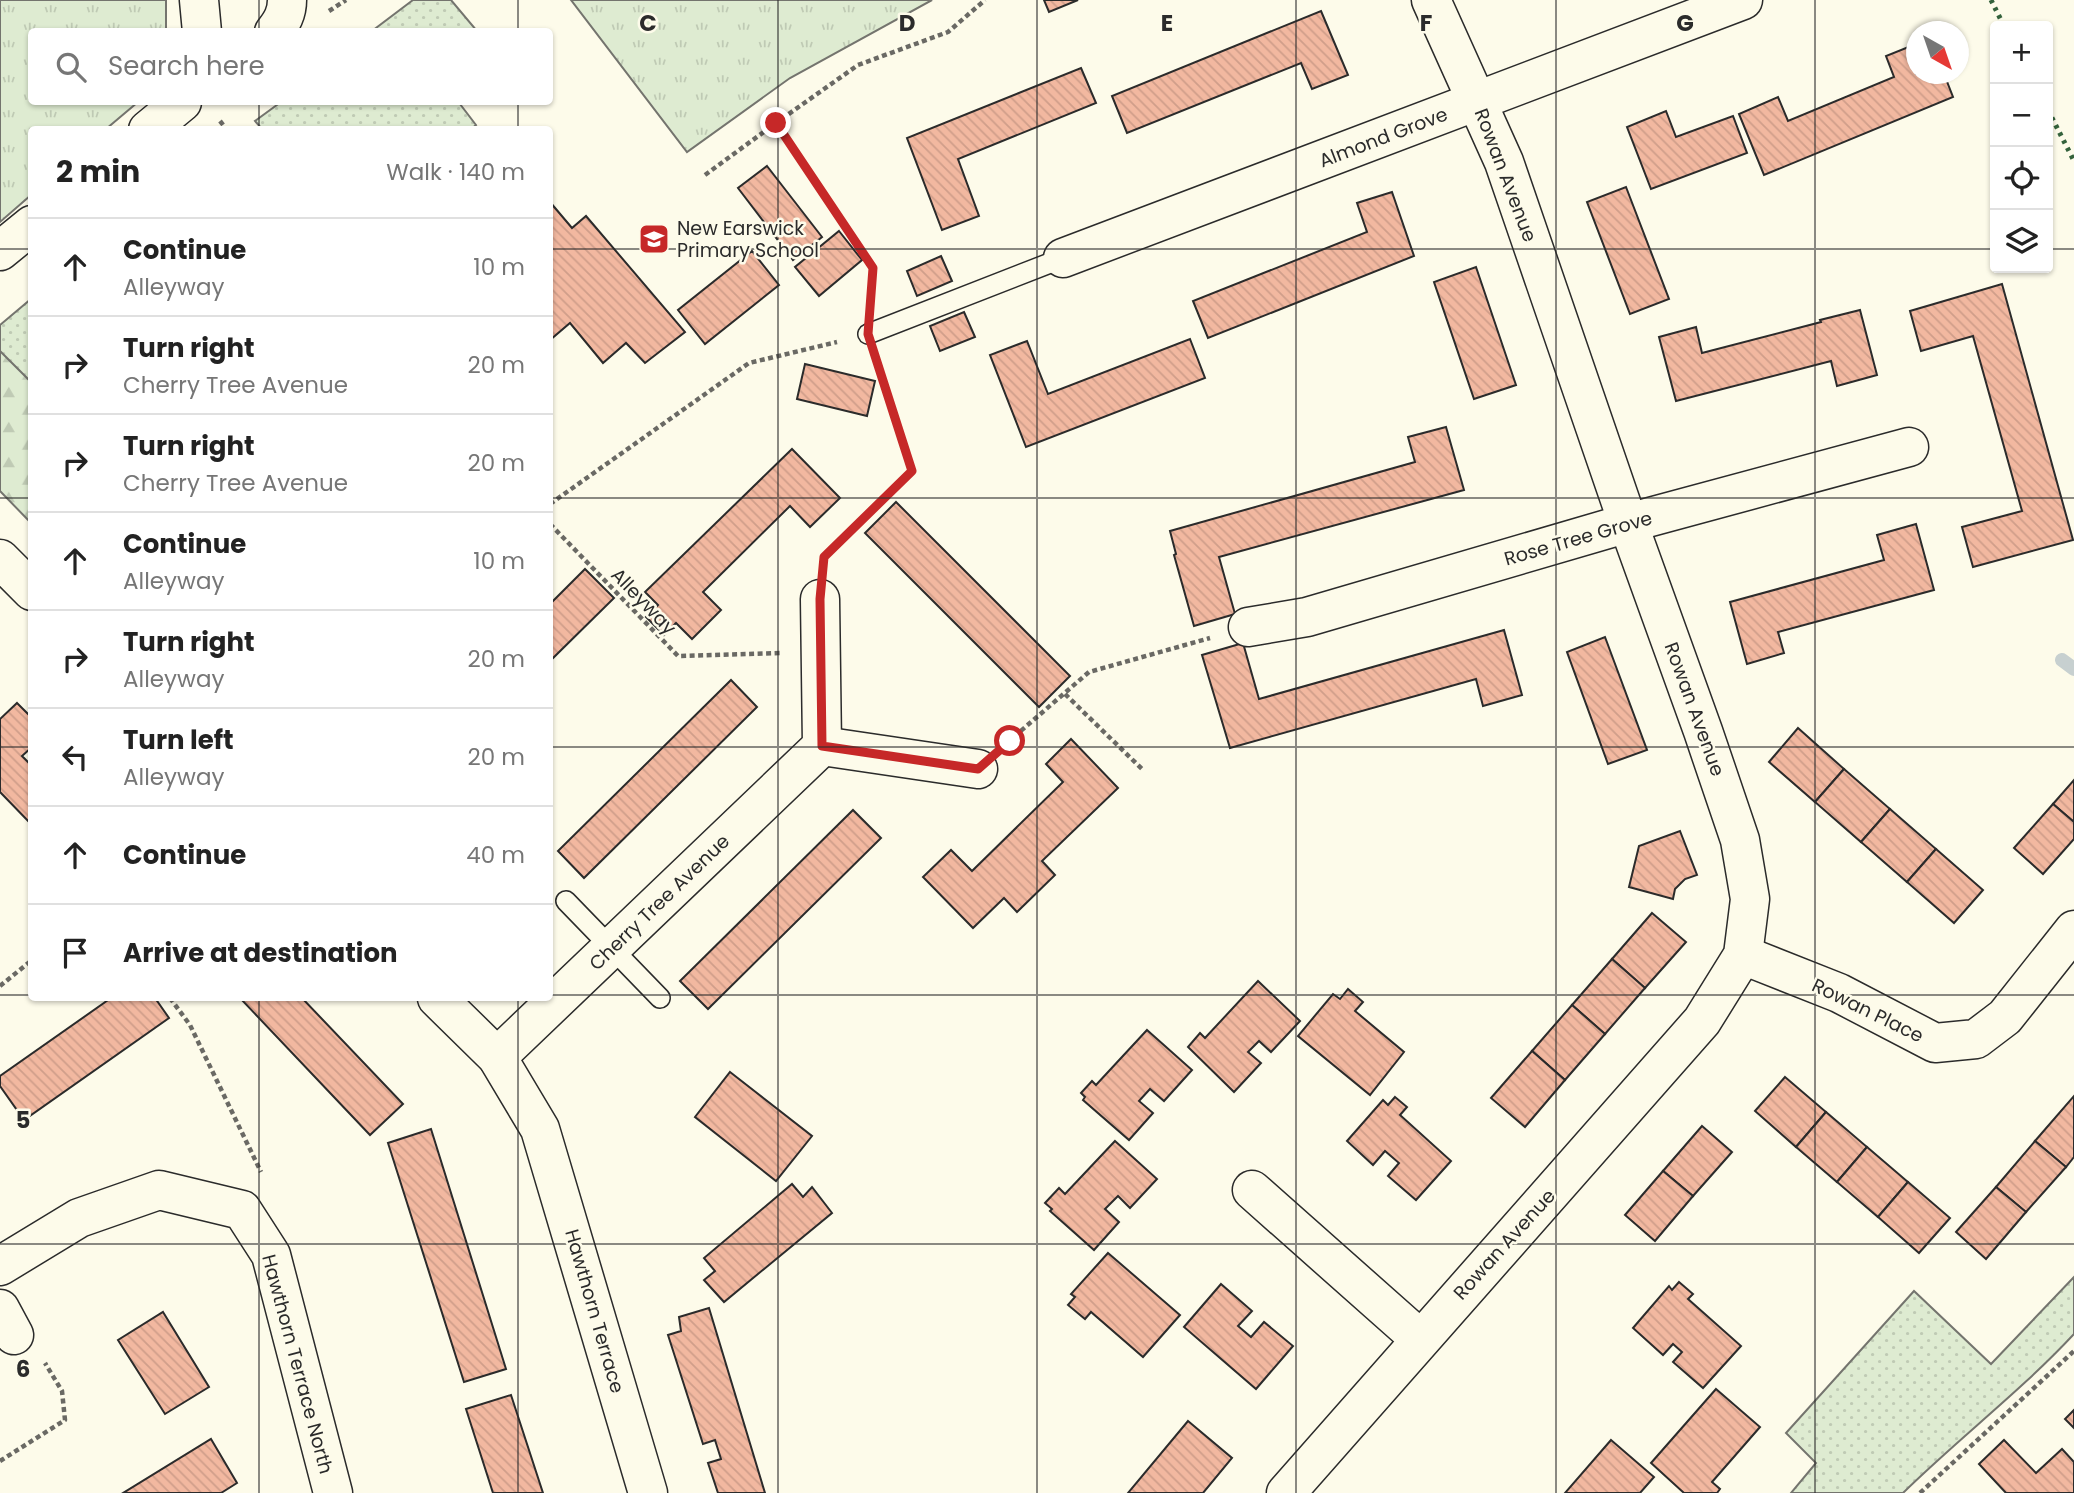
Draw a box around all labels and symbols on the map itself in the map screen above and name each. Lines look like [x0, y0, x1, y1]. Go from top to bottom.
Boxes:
text: C [639, 7, 657, 39]
text: D [899, 7, 915, 39]
text: E [1161, 7, 1173, 39]
text: F [1420, 7, 1432, 39]
text: G [1676, 7, 1694, 39]
north arrow [1906, 21, 1969, 84]
street label: Almond Grove [1315, 101, 1451, 174]
street label: Rowan Avenue [1468, 105, 1543, 246]
route end [760, 107, 791, 138]
place label: New Earswick Primary School [677, 215, 819, 264]
school or university icon: New Earswick Primary School [637, 222, 671, 256]
street label: Rose Tree Grove [1501, 504, 1655, 573]
street label: Alleyway [605, 562, 683, 641]
street label: Rowan Avenue [1658, 638, 1731, 780]
route start [994, 725, 1025, 756]
street label: Cherry Tree Avenue [583, 828, 736, 977]
street label: Rowan Place [1807, 972, 1928, 1049]
text: 5 [16, 1104, 30, 1136]
street label: Rowan Avenue [1447, 1183, 1561, 1306]
street label: Hawthorn Terrace [558, 1226, 631, 1396]
street label: Hawthorn Terrace North [255, 1251, 340, 1477]
text: 6 [16, 1353, 30, 1385]

